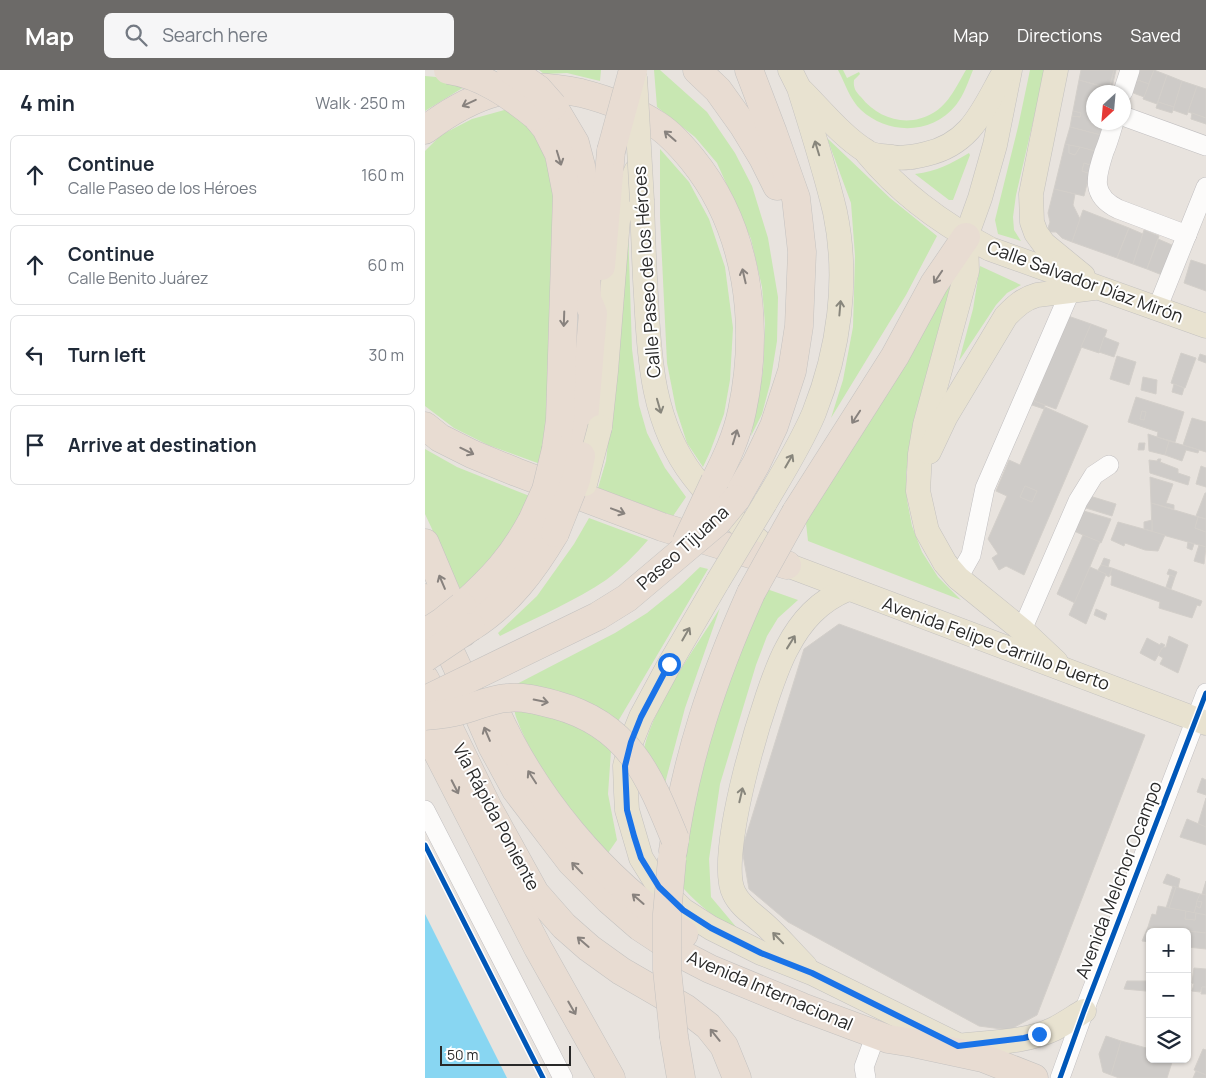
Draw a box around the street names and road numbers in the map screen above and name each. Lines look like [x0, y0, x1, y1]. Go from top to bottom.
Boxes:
street label: Calle Paseo de los Héroes [627, 165, 665, 379]
street label: Calle Salvador Díaz Mirón [984, 234, 1187, 328]
street label: Paseo Tijuana [631, 500, 733, 595]
street label: Avenida Felipe Carrillo Puerto [879, 591, 1113, 695]
street label: Vía Rápida Poniente [448, 739, 546, 894]
street label: Avenida Melchor Ocampo [1069, 777, 1167, 982]
street label: Avenida Internacional [684, 944, 857, 1036]

